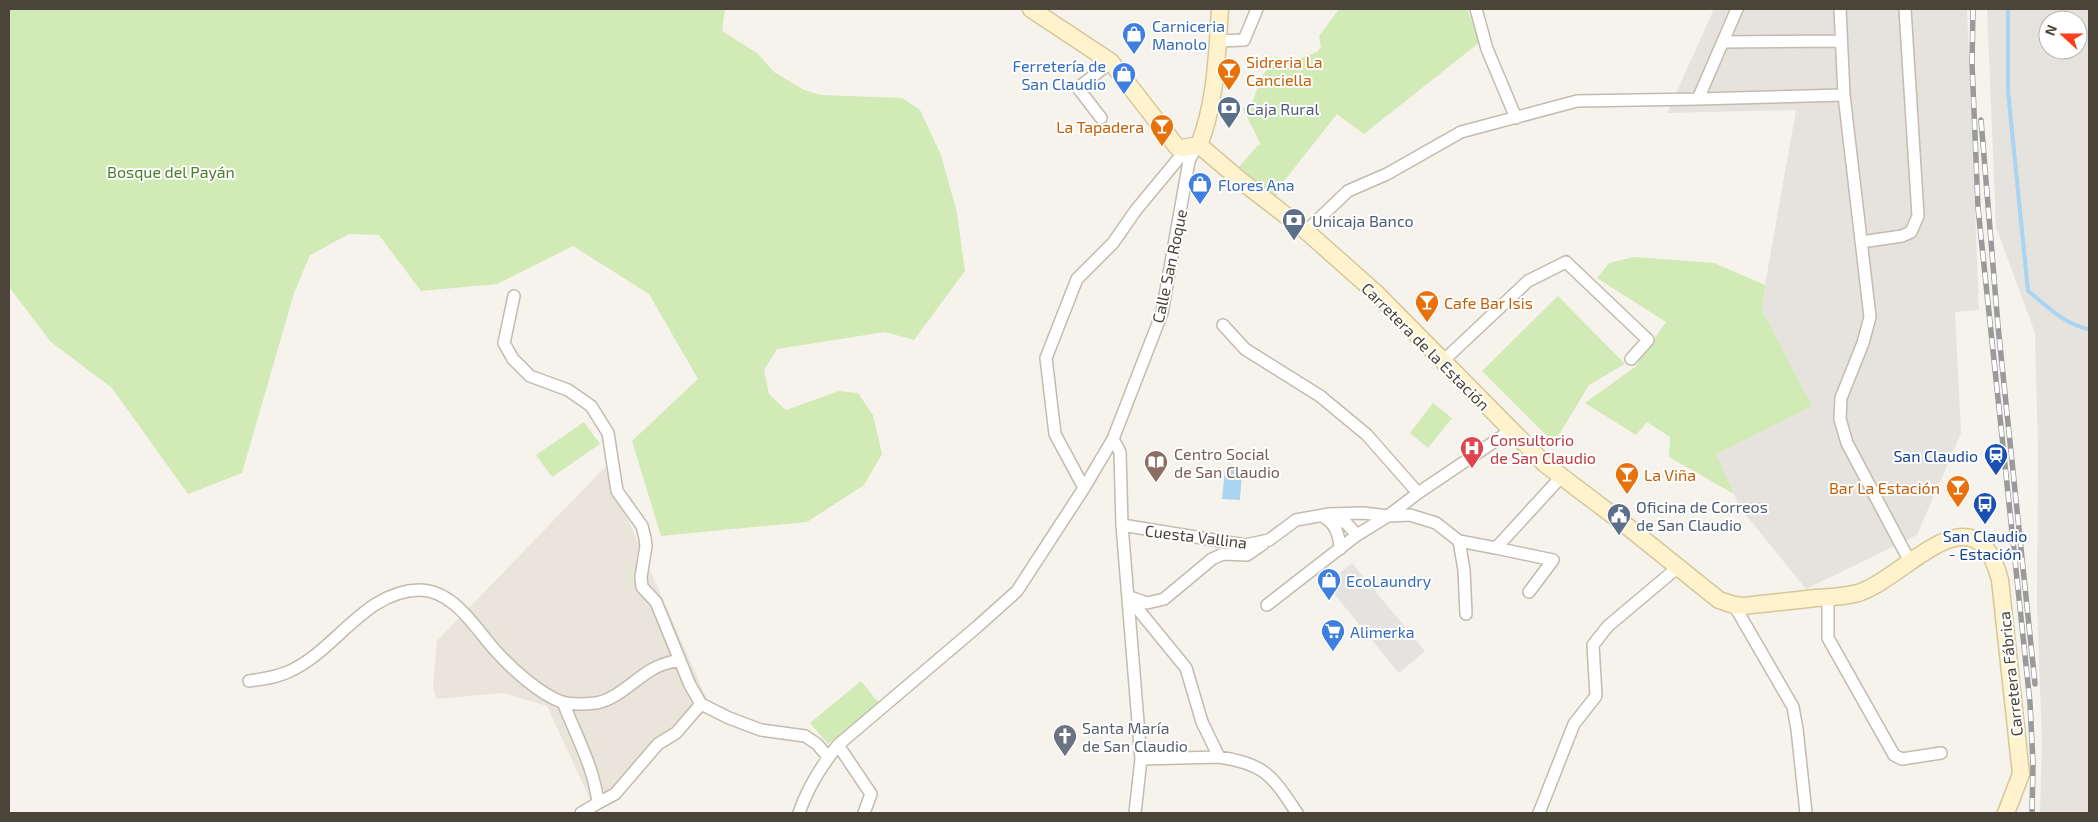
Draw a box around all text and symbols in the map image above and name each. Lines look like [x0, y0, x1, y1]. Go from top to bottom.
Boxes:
north arrow [2038, 10, 2088, 60]
place label: Carniceria Manolo [1152, 16, 1225, 53]
shop icon: Carniceria Manolo [1121, 21, 1147, 55]
text: N [2041, 22, 2060, 38]
place label: Sidreria La Canciella [1246, 52, 1323, 89]
place label: Ferretería de San Claudio [1013, 56, 1106, 93]
bar icon: Sidreria La Canciella [1216, 57, 1242, 91]
shop icon: Ferretería de San Claudio [1111, 61, 1137, 95]
bank icon: Caja Rural [1216, 95, 1242, 129]
place label: Caja Rural [1246, 99, 1319, 119]
bar icon: La Tapadera [1149, 113, 1175, 147]
place label: La Tapadera [1056, 117, 1144, 136]
park label: Bosque del Payán [107, 162, 235, 181]
shop icon: Flores Ana [1187, 171, 1213, 205]
place label: Flores Ana [1218, 175, 1295, 194]
street label: Calle San Roque [1148, 207, 1190, 325]
bank icon: Unicaja Banco [1281, 207, 1307, 241]
place label: Unicaja Banco [1312, 211, 1414, 231]
street label: Carretera de la Estación [1358, 278, 1494, 414]
bar icon: Cafe Bar Isis [1414, 289, 1440, 323]
place label: Cafe Bar Isis [1444, 293, 1533, 312]
place label: Consultorio de San Claudio [1490, 430, 1596, 467]
hospital icon: Consultorio de San Claudio [1459, 435, 1485, 469]
station icon: San Claudio [1983, 442, 2009, 476]
place label: Centro Social de San Claudio [1174, 444, 1280, 481]
place label: San Claudio [1893, 446, 1978, 465]
library icon: Centro Social de San Claudio [1143, 449, 1169, 483]
bar icon: La Viña [1614, 461, 1640, 495]
place label: La Viña [1644, 465, 1696, 484]
bar icon: Bar La Estación [1945, 474, 1971, 508]
place label: Bar La Estación [1829, 478, 1940, 497]
bus stop icon: San Claudio - Estación [1972, 491, 1998, 525]
place label: Oficina de Correos de San Claudio [1636, 497, 1768, 534]
public building icon: Oficina de Correos de San Claudio [1606, 502, 1632, 536]
street label: Cuesta Vallina [1144, 520, 1248, 552]
place label: San Claudio - Estación [1943, 526, 2027, 563]
shop icon: EcoLaundry [1316, 567, 1342, 601]
place label: EcoLaundry [1346, 571, 1432, 590]
street label: Carretera Fábrica [1994, 610, 2026, 738]
supermarket icon: Alimerka [1320, 618, 1346, 652]
place label: Alimerka [1350, 622, 1415, 641]
place label: Santa María de San Claudio [1082, 718, 1188, 755]
church icon: Santa María de San Claudio [1052, 723, 1078, 757]

